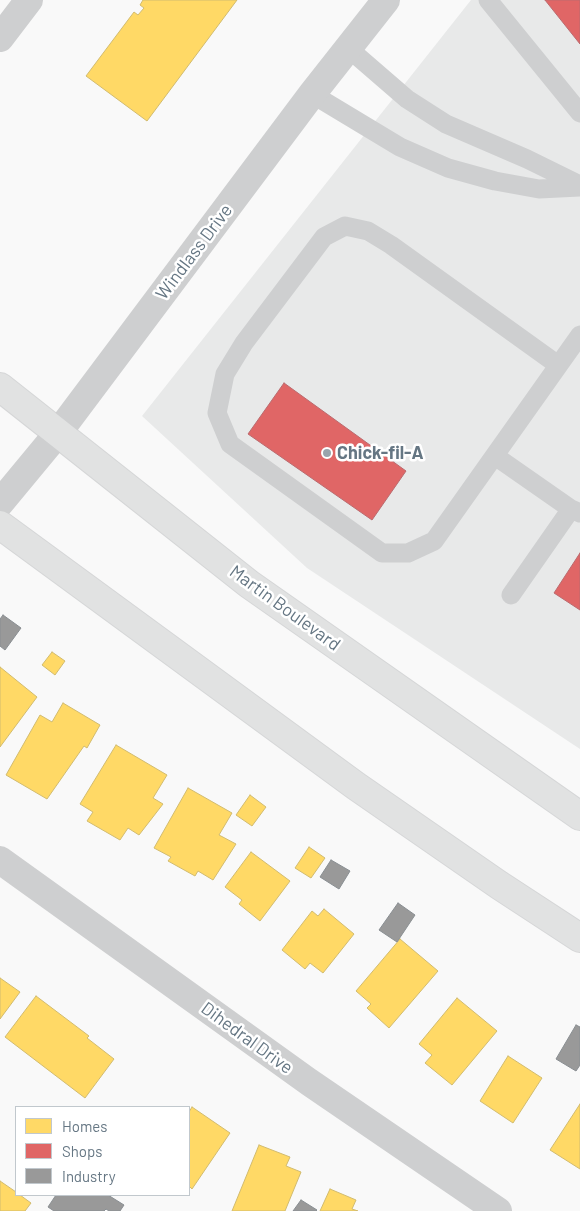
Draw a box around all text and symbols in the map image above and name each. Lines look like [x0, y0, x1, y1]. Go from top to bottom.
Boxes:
street label: Windlass Drive [151, 200, 237, 304]
place label: Chick-fil-A [337, 442, 424, 464]
marker: Chick-fil-A [321, 447, 333, 459]
street label: Martin Boulevard [225, 561, 345, 655]
street label: Dihedral Drive [197, 997, 297, 1079]
legend [15, 1106, 190, 1196]
text: Homes [62, 1117, 107, 1135]
text: Shops [62, 1142, 102, 1160]
text: Industry [62, 1167, 116, 1185]

